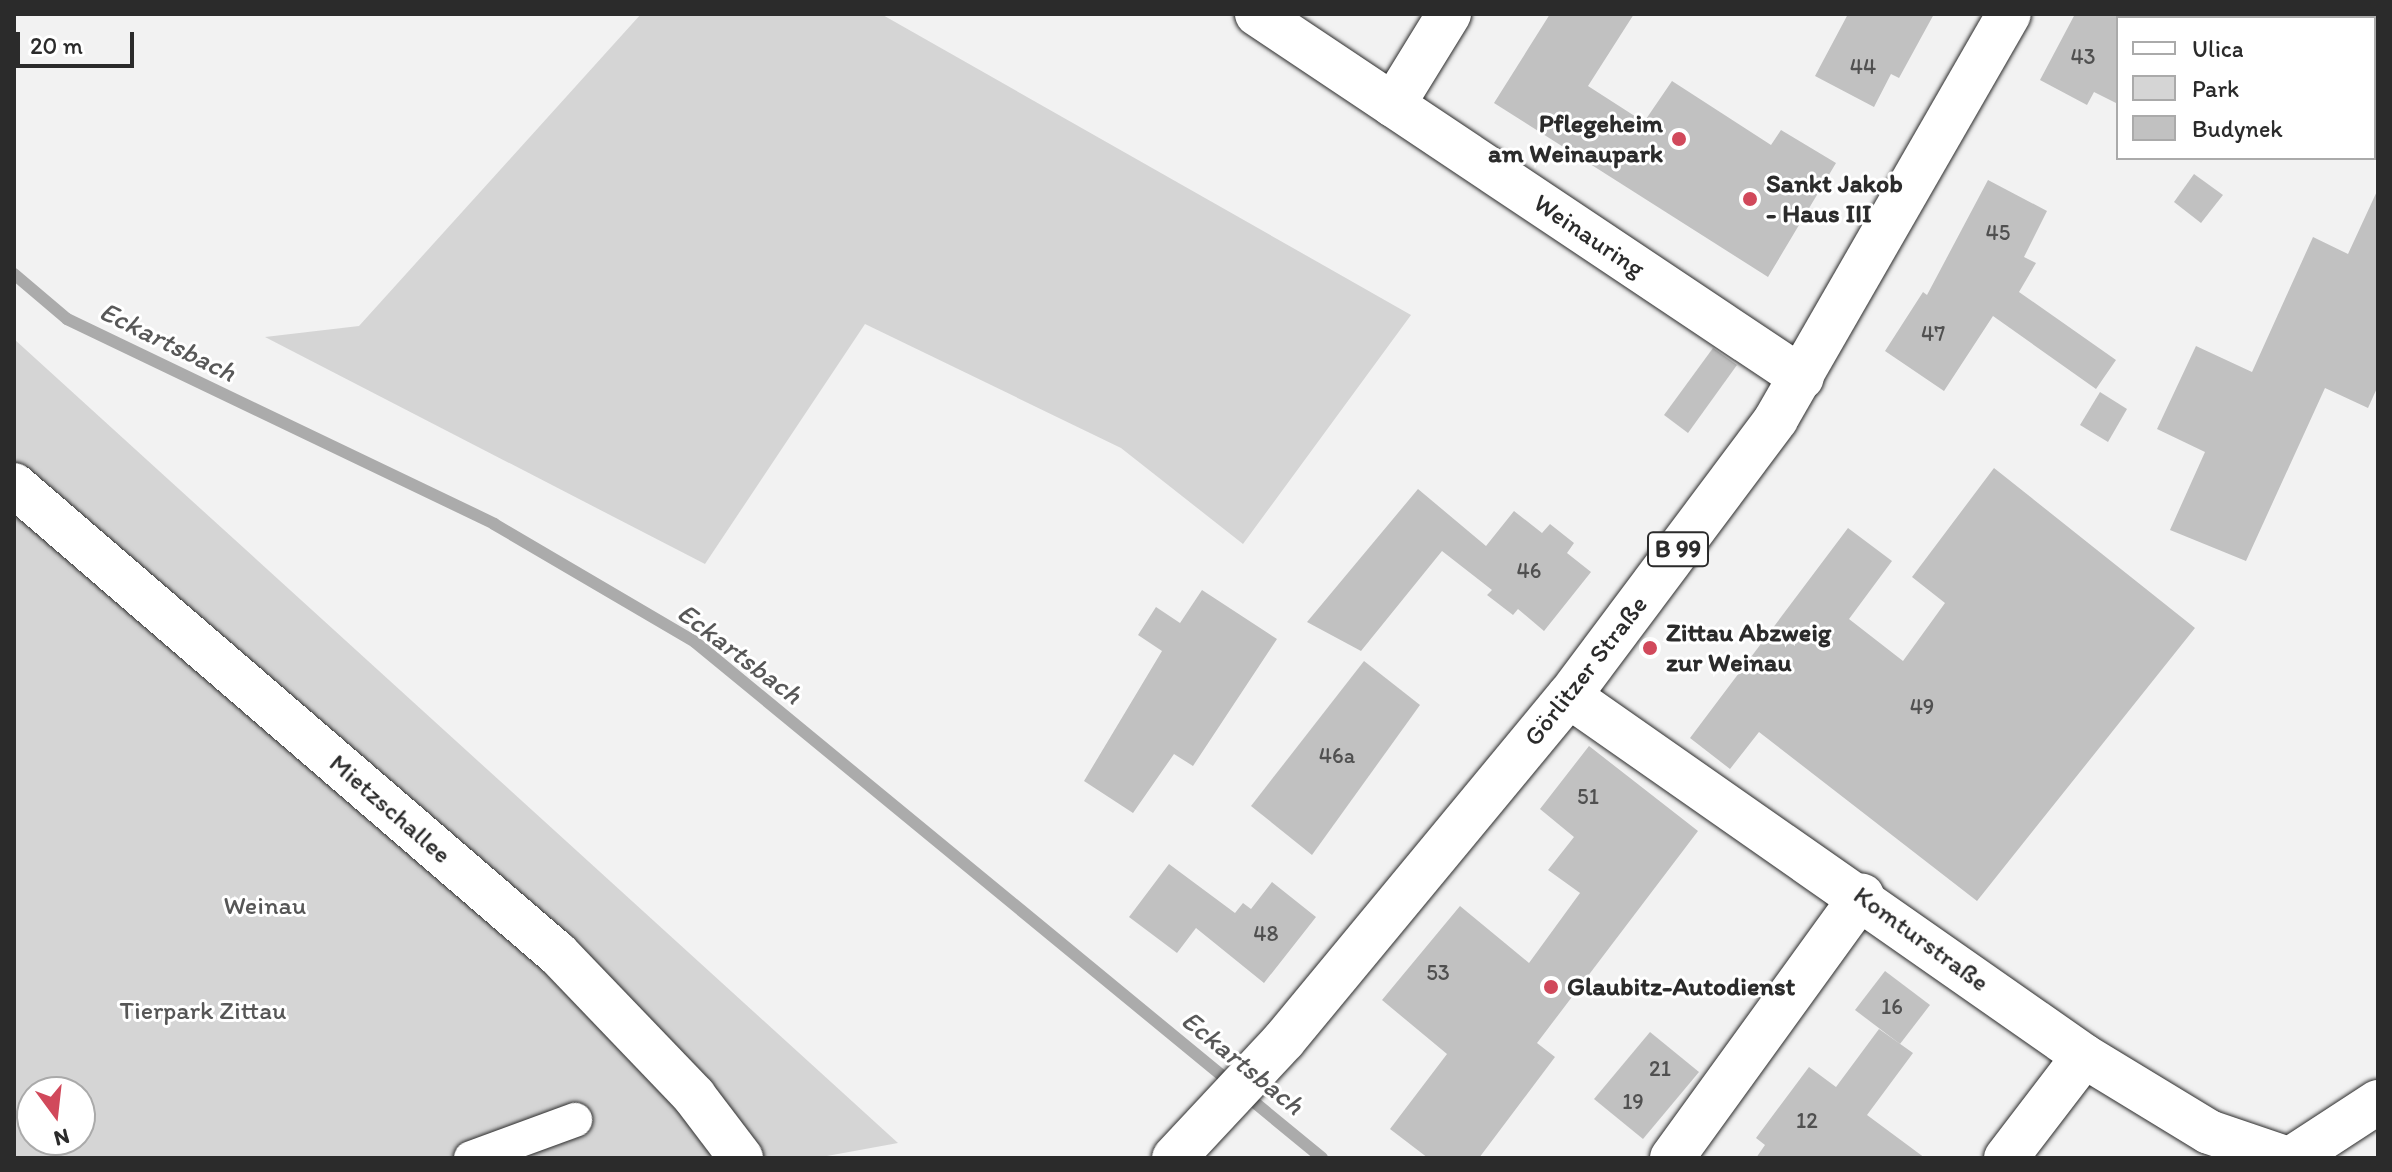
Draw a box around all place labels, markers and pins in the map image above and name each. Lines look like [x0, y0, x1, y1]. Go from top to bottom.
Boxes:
place label: Pflegeheim am Weinaupark [1489, 108, 1663, 170]
marker: Pflegeheim am Weinaupark [1670, 130, 1688, 148]
place label: Sankt Jakob - Haus III [1766, 168, 1904, 230]
marker: Sankt Jakob - Haus III [1741, 190, 1759, 208]
place label: Zittau Abzweig zur Weinau [1666, 617, 1831, 678]
marker: Zittau Abzweig zur Weinau [1641, 639, 1659, 657]
place label: Glaubitz-Autodienst [1567, 971, 1795, 1003]
marker: Glaubitz-Autodienst [1542, 978, 1560, 996]

